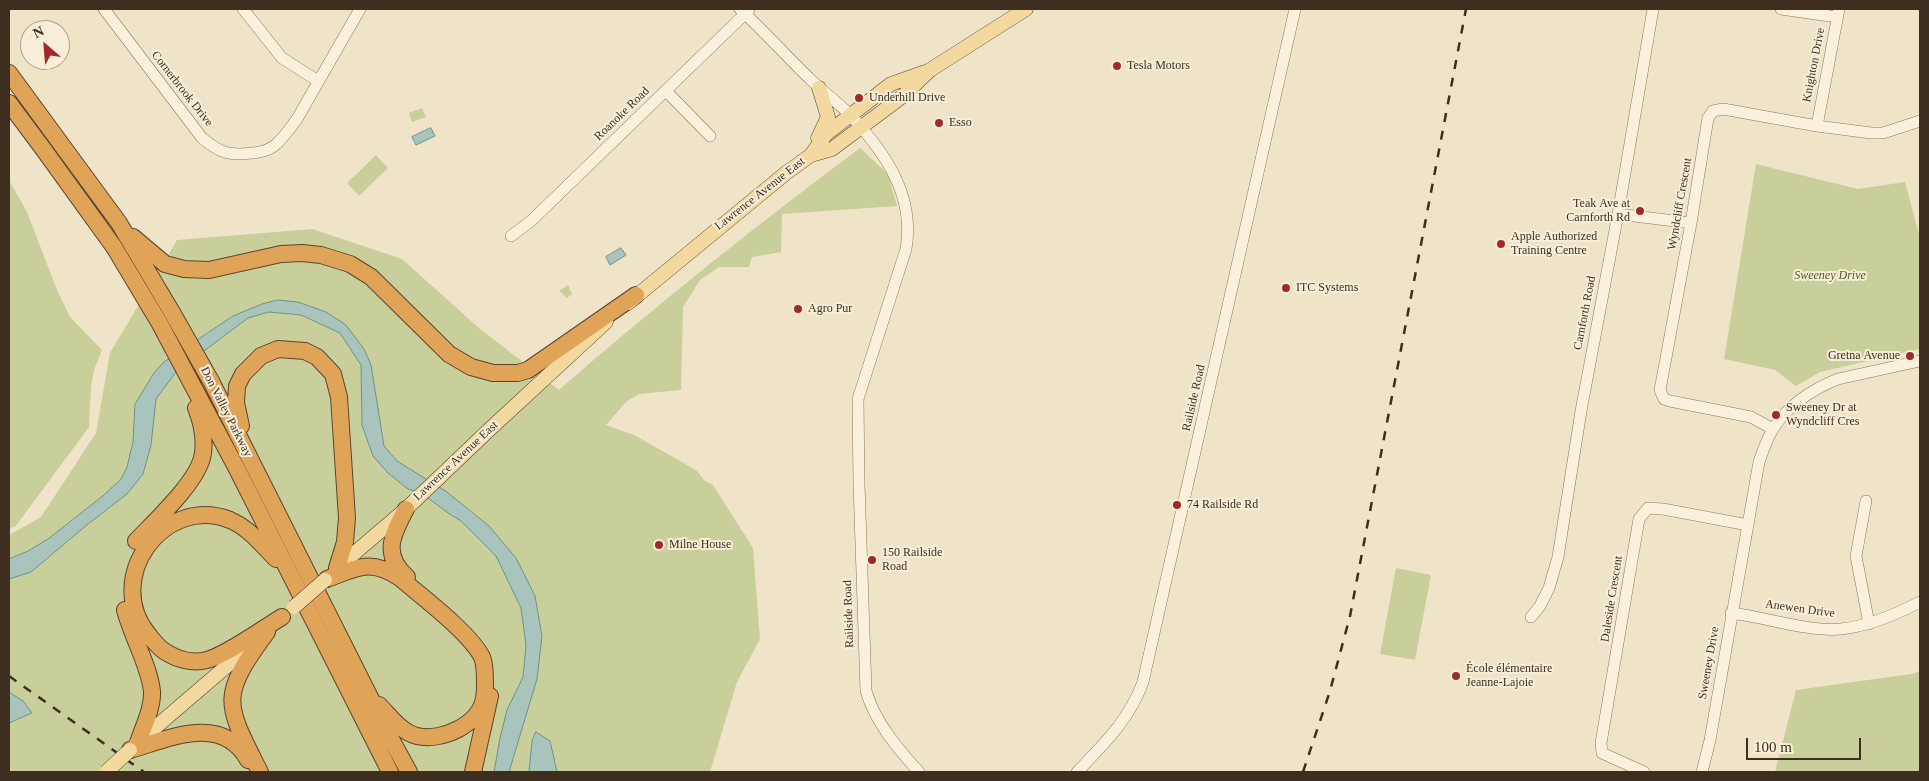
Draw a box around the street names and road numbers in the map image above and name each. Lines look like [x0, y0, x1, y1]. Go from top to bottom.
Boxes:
street label: Knighton Drive [1800, 26, 1828, 104]
street label: Cornerbrook Drive [148, 48, 216, 130]
street label: Roanoke Road [591, 84, 653, 144]
street label: Lawrence Avenue East [712, 154, 808, 234]
street label: Wyndcliff Crescent [1665, 157, 1695, 251]
street label: Carnforth Road [1571, 275, 1599, 351]
street label: Railside Road [1179, 363, 1209, 433]
street label: Don Valley Parkway [197, 364, 255, 460]
street label: Lawrence Avenue East [411, 418, 501, 504]
street label: Daleside Crescent [1598, 555, 1626, 643]
street label: Railside Road [841, 580, 857, 648]
street label: Anewen Drive [1764, 597, 1836, 621]
street label: Sweeney Drive [1696, 625, 1722, 701]

